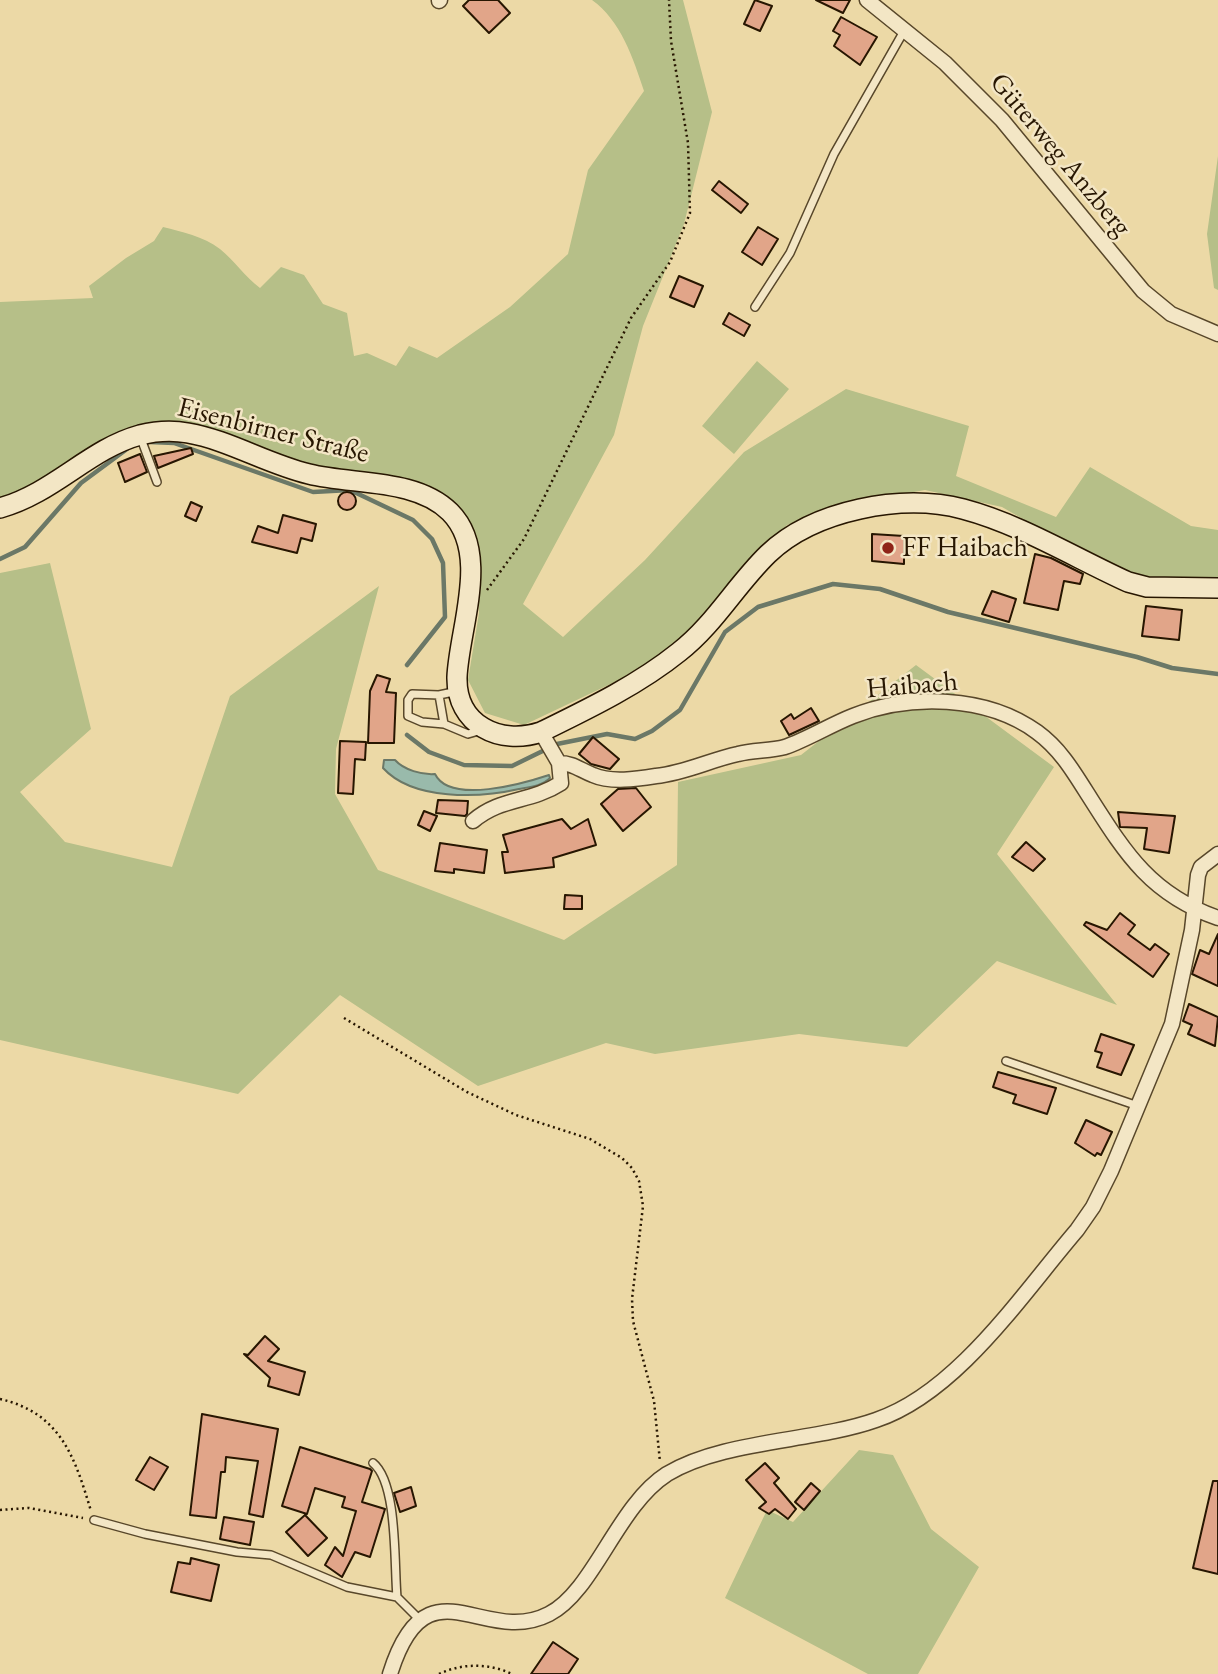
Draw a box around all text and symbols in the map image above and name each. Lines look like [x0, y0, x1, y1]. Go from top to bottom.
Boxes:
street label: Güterweg Anzberg [982, 66, 1138, 244]
street label: Eisenbirner Straße [174, 391, 372, 471]
place label: FF Haibach [902, 531, 1028, 565]
marker: FF Haibach [880, 540, 896, 556]
street label: Haibach [865, 665, 959, 707]

